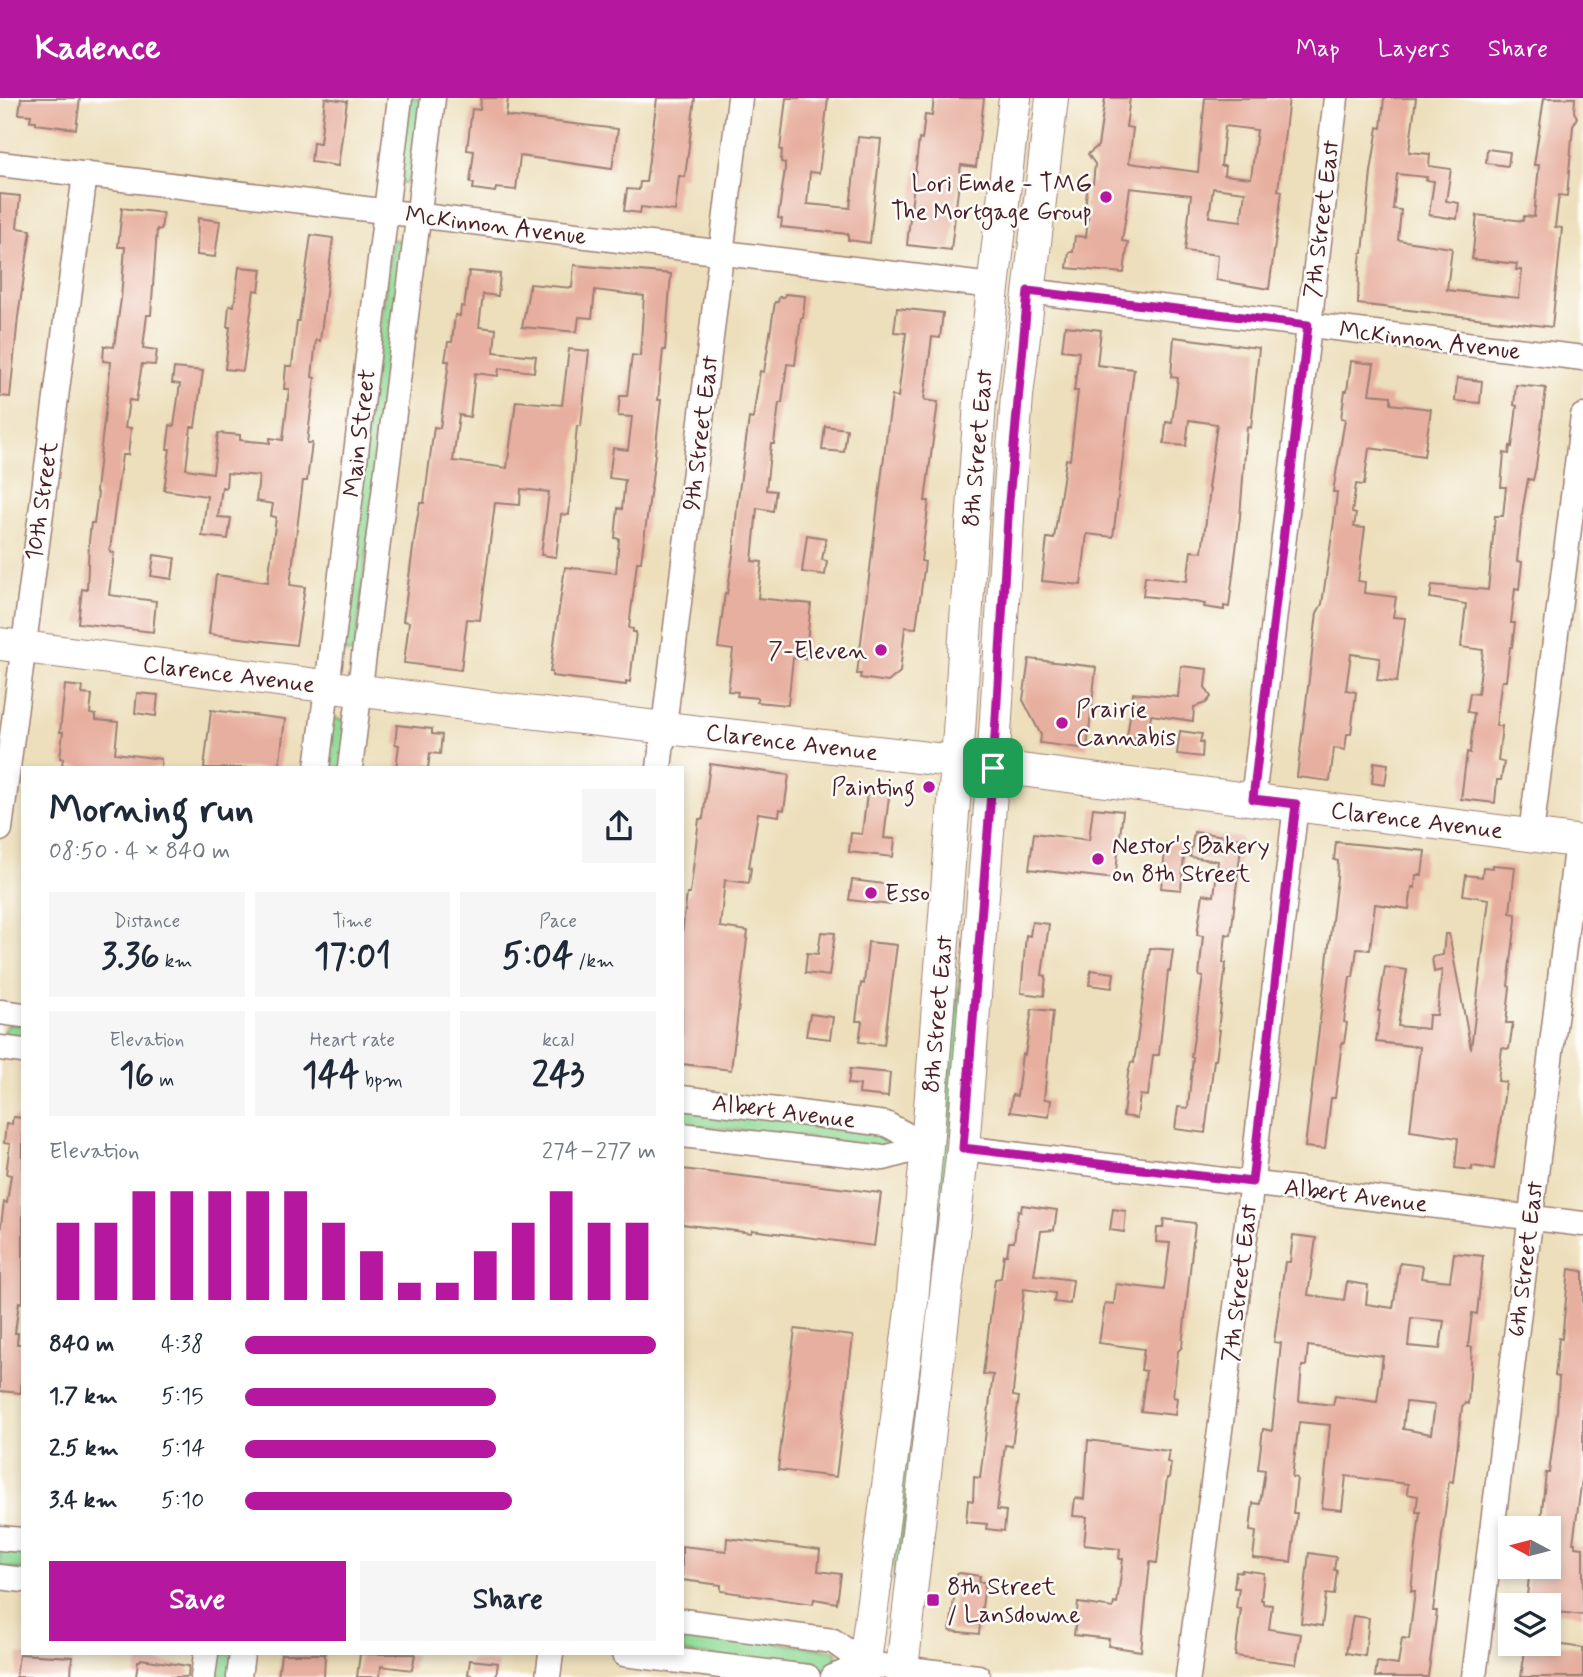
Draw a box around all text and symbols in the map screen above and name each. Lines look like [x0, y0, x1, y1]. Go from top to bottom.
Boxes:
text: Kadence [35, 27, 161, 71]
text: Map [1296, 34, 1340, 65]
text: Layers [1378, 34, 1450, 65]
text: Share [1488, 34, 1548, 65]
street label: 7th Street East [1297, 138, 1348, 300]
place label: Lori Emde - TMG The Mortgage Group [891, 169, 1092, 230]
marker: Lori Emde - TMG The Mortgage Group [1098, 189, 1114, 205]
street label: McKinnon Avenue [403, 200, 588, 253]
street label: McKinnon Avenue [1337, 315, 1522, 368]
street label: 9th Street East [677, 353, 726, 513]
street label: Main Street [337, 367, 384, 499]
street label: 8th Street East [956, 368, 1001, 528]
street label: 10th Street [19, 440, 66, 563]
place label: 7-Eleven [768, 636, 867, 667]
marker: 7-Eleven [873, 642, 889, 658]
street label: Clarence Avenue [141, 650, 317, 701]
place label: Prairie Cannabis [1076, 695, 1176, 754]
marker: Prairie Cannabis [1054, 715, 1070, 731]
street label: Clarence Avenue [704, 718, 880, 769]
pin [963, 738, 1023, 798]
icon: arrive [974, 749, 1012, 787]
place label: Painting [831, 773, 915, 807]
marker: Painting [921, 779, 937, 795]
text: Morning run [49, 786, 254, 835]
button: share [582, 789, 656, 863]
street label: Clarence Avenue [1329, 796, 1505, 847]
place label: Nestor's Bakery on 8th Street [1112, 831, 1270, 890]
text: 08:50 · 4 × 840 m [49, 837, 230, 867]
marker: Nestor's Bakery on 8th Street [1090, 851, 1106, 867]
place label: Esso [885, 879, 930, 910]
marker: Esso [863, 885, 879, 901]
text: Distance [113, 909, 180, 934]
text: Time [333, 909, 372, 934]
text: Pace [539, 909, 577, 934]
text: 3.36 [101, 934, 160, 980]
text: 17:01 [314, 934, 391, 980]
text: 5:04 [502, 934, 573, 980]
street label: 8th Street East [916, 934, 961, 1094]
text: km [160, 949, 192, 974]
text: /km [573, 949, 614, 974]
text: Elevation [109, 1028, 184, 1053]
text: Heart rate [310, 1028, 395, 1053]
text: kcal [542, 1028, 574, 1053]
text: 16 [119, 1053, 154, 1099]
text: 144 [302, 1053, 360, 1099]
text: 243 [532, 1053, 585, 1099]
text: m [154, 1068, 174, 1093]
text: bpm [360, 1068, 403, 1093]
street label: Albert Avenue [710, 1088, 857, 1137]
text: Elevation [49, 1137, 140, 1167]
text: 274–277 m [542, 1137, 656, 1167]
street label: Albert Avenue [1282, 1172, 1429, 1221]
street label: 6th Street East [1502, 1179, 1551, 1339]
street label: 7th Street East [1215, 1202, 1266, 1364]
text: 840 m [49, 1330, 114, 1360]
text: 4:38 [161, 1330, 204, 1360]
text: 1.7 km [49, 1382, 118, 1412]
text: 5:15 [161, 1382, 203, 1412]
text: 2.5 km [49, 1434, 119, 1464]
text: 5:14 [161, 1434, 205, 1464]
text: 3.4 km [49, 1486, 117, 1516]
text: 5:10 [161, 1486, 204, 1516]
north arrow [1498, 1516, 1561, 1578]
map controls [1498, 1516, 1561, 1656]
button: Save [49, 1561, 346, 1641]
button: Share [360, 1561, 656, 1641]
place label: 8th Street / Lansdowne [947, 1572, 1081, 1631]
marker: 8th Street / Lansdowne [925, 1592, 941, 1608]
button: layers [1498, 1593, 1561, 1656]

